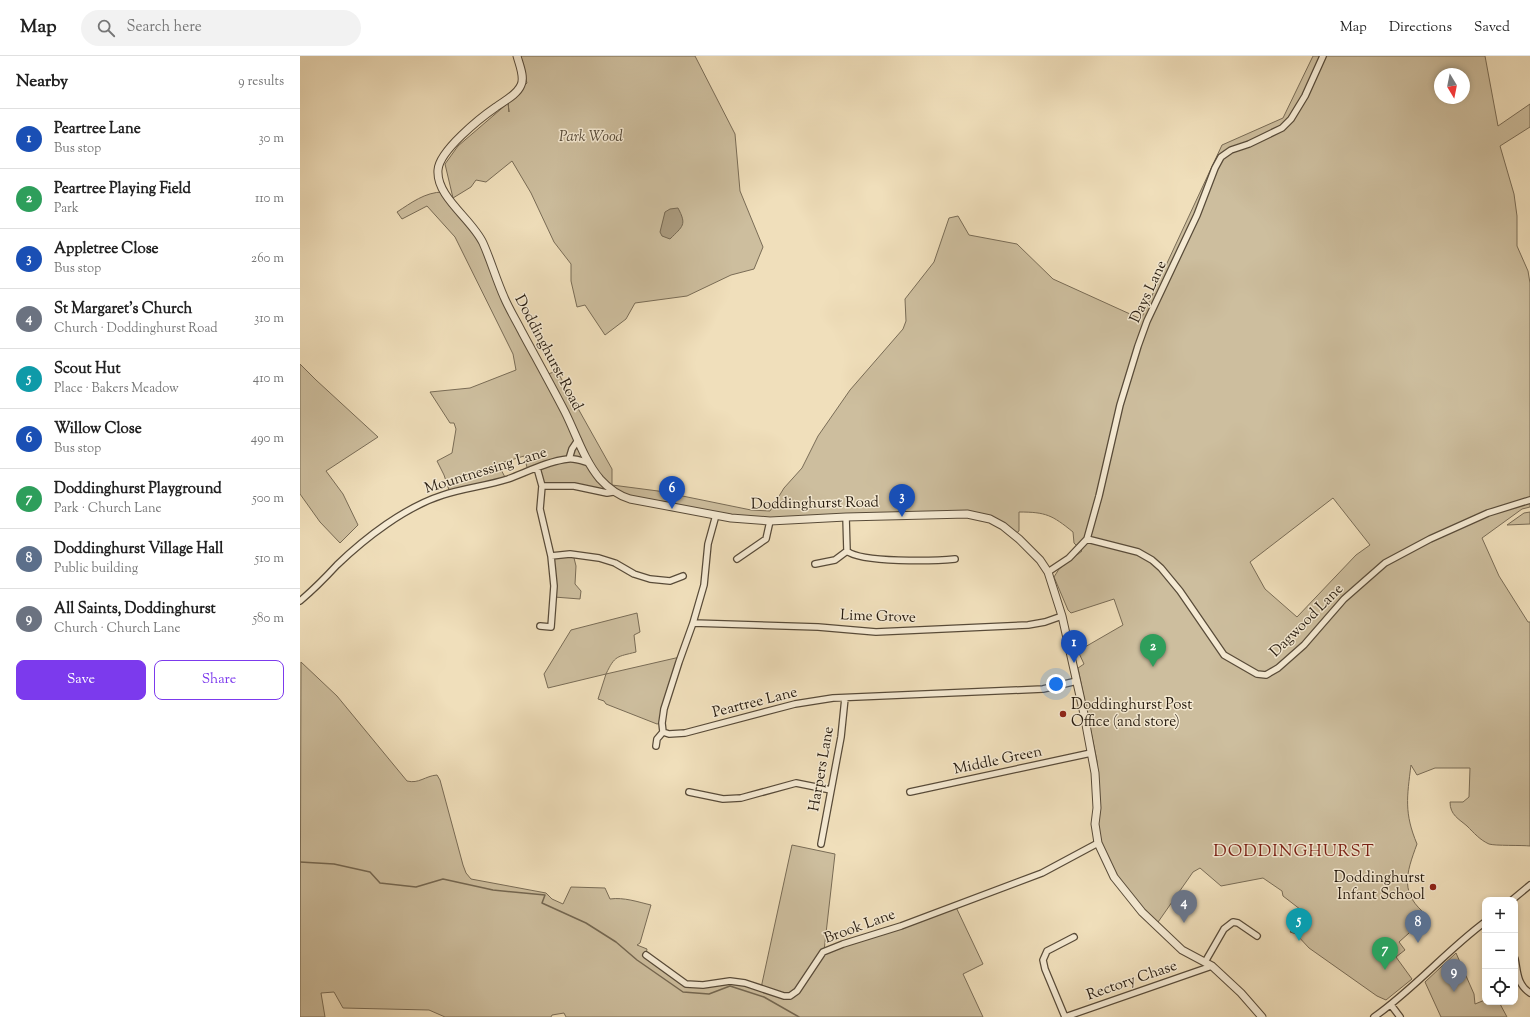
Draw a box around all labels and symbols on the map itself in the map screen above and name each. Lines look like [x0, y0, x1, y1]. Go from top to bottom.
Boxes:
north arrow [1434, 68, 1470, 104]
park label: Park Wood [559, 127, 624, 148]
street label: Days Lane [1125, 257, 1173, 327]
street label: Doddinghurst Road [509, 292, 588, 415]
street label: Mountnessing Lane [422, 442, 550, 500]
pin: 6 [659, 476, 685, 509]
pin: 3 [889, 484, 915, 517]
street label: Doddinghurst Road [751, 492, 880, 516]
street label: Dagwood Lane [1265, 579, 1349, 663]
street label: Lime Grove [840, 605, 916, 629]
pin: 1 [1061, 630, 1087, 663]
pin: 2 [1140, 634, 1166, 667]
your location [1046, 674, 1066, 694]
street label: Peartree Lane [710, 682, 800, 724]
place label: Doddinghurst Post Office (and store) [1071, 695, 1192, 733]
marker: Doddinghurst Post Office (and store) [1058, 709, 1068, 719]
street label: Harpers Lane [804, 725, 840, 813]
street label: Middle Green [952, 741, 1044, 781]
district label: DODDINGHURST [1213, 840, 1375, 864]
place label: Doddinghurst Infant School [1334, 868, 1425, 906]
marker: Doddinghurst Infant School [1428, 882, 1438, 892]
pin: 4 [1171, 890, 1197, 923]
street label: Brook Lane [821, 904, 899, 950]
pin: 5 [1286, 908, 1312, 941]
pin: 8 [1405, 910, 1431, 943]
pin: 7 [1372, 937, 1398, 970]
street label: Rectory Chase [1084, 956, 1180, 1006]
pin: 9 [1441, 959, 1467, 992]

